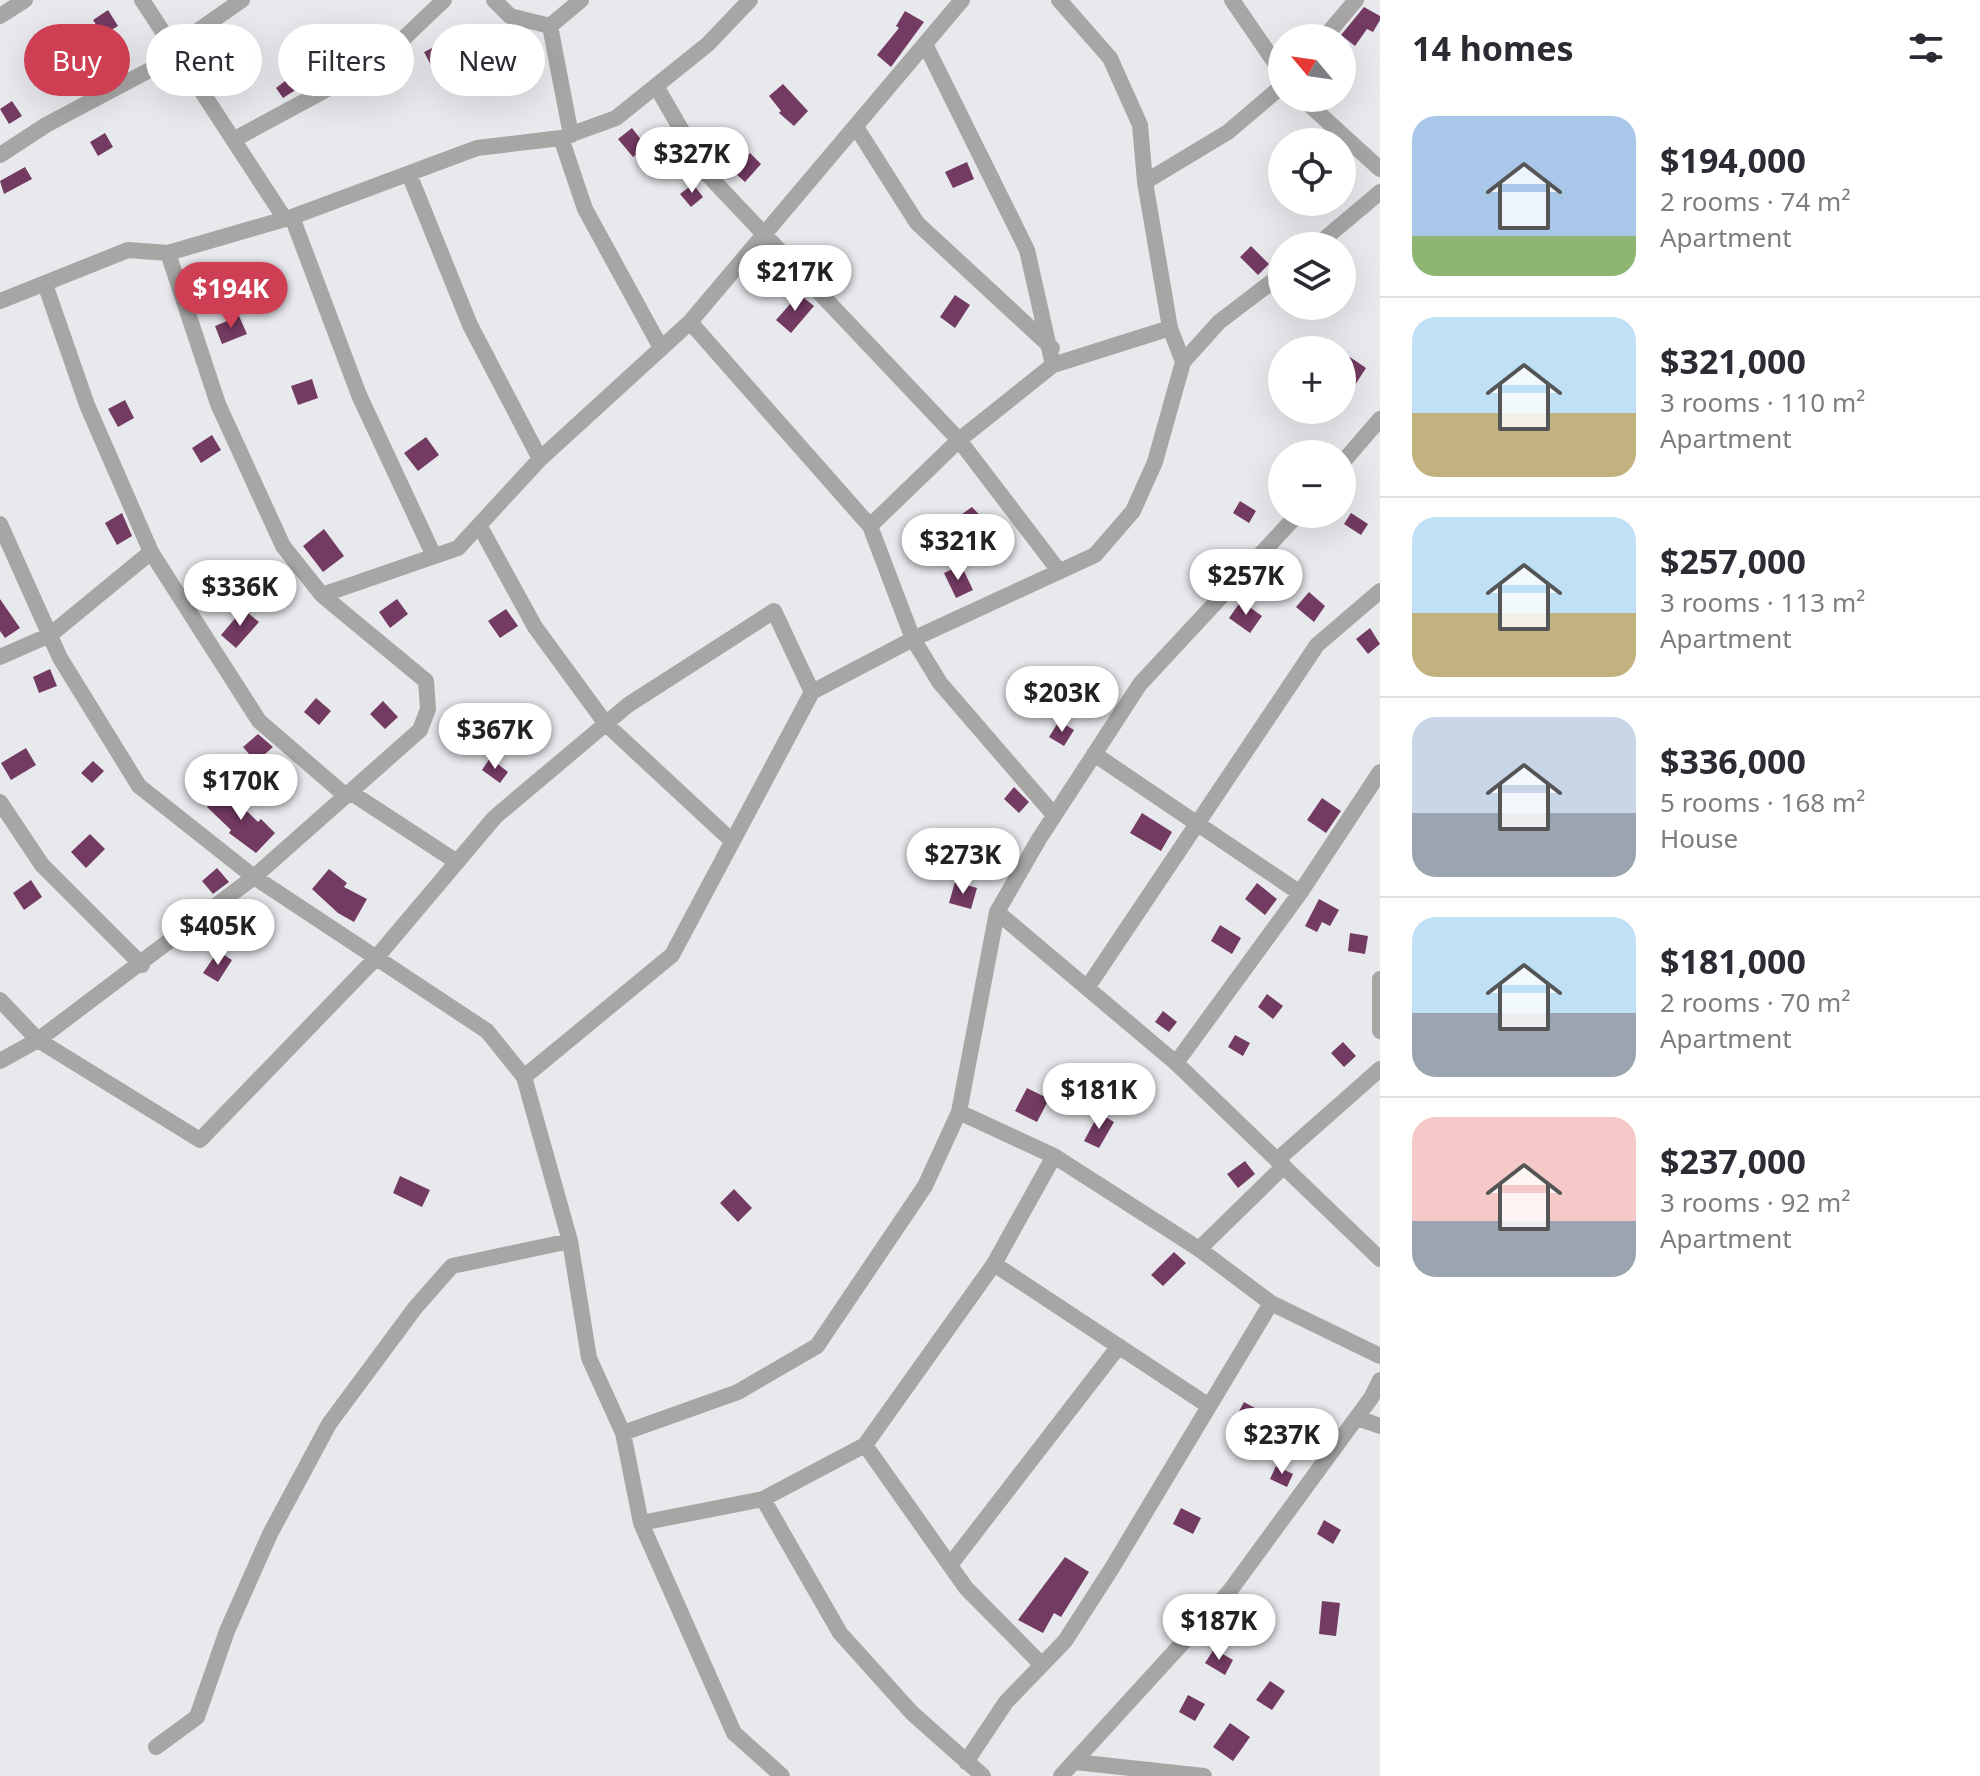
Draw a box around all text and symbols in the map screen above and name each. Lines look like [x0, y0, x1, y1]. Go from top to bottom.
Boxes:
chip: Buy [24, 24, 130, 96]
chip: Rent [146, 24, 262, 96]
chip: Filters [278, 24, 414, 96]
chip: New [430, 24, 545, 96]
north arrow [1268, 24, 1356, 112]
map controls [1268, 24, 1356, 528]
text: 14 homes [1412, 25, 1574, 71]
icon: filters [1904, 26, 1948, 70]
pin: $327K [636, 127, 748, 195]
button: locate [1268, 128, 1356, 216]
text: $327K [654, 135, 730, 171]
text: $194,000 [1660, 137, 1806, 183]
icon: home [1476, 148, 1572, 244]
text: 2 rooms · 74 m² [1660, 183, 1850, 219]
text: Apartment [1660, 219, 1792, 255]
button: layers [1268, 232, 1356, 320]
pin: $217K [739, 245, 851, 313]
text: $217K [757, 253, 833, 289]
pin: $194K [175, 262, 287, 330]
text: $194K [193, 270, 269, 306]
button: + [1268, 336, 1356, 424]
text: $321,000 [1660, 338, 1806, 384]
icon: home [1476, 349, 1572, 445]
text: 3 rooms · 110 m² [1660, 384, 1865, 420]
text: Apartment [1660, 420, 1792, 456]
button: − [1268, 440, 1356, 528]
pin: $321K [902, 514, 1014, 582]
text: $321K [920, 522, 996, 558]
text: $257,000 [1660, 538, 1806, 584]
pin: $257K [1190, 549, 1302, 617]
icon: home [1476, 549, 1572, 645]
text: $257K [1208, 557, 1284, 593]
pin: $336K [184, 560, 296, 628]
text: $336K [202, 568, 278, 604]
text: 3 rooms · 113 m² [1660, 584, 1865, 620]
text: Apartment [1660, 620, 1792, 656]
pin: $203K [1006, 666, 1118, 734]
text: $203K [1024, 674, 1100, 710]
pin: $367K [439, 703, 551, 771]
text: $367K [457, 711, 533, 747]
text: $336,000 [1660, 738, 1806, 784]
icon: home [1476, 749, 1572, 845]
pin: $170K [185, 754, 297, 822]
text: $170K [203, 762, 279, 798]
text: 5 rooms · 168 m² [1660, 784, 1865, 820]
text: House [1660, 820, 1738, 856]
pin: $273K [907, 828, 1019, 896]
text: $273K [925, 836, 1001, 872]
pin: $405K [162, 899, 274, 967]
text: $405K [180, 907, 256, 943]
text: $181,000 [1660, 938, 1806, 984]
icon: home [1476, 949, 1572, 1045]
text: 2 rooms · 70 m² [1660, 984, 1850, 1020]
text: Apartment [1660, 1020, 1792, 1056]
pin: $181K [1043, 1063, 1155, 1131]
text: $181K [1061, 1071, 1137, 1107]
text: $237,000 [1660, 1138, 1806, 1184]
icon: home [1476, 1149, 1572, 1245]
text: 3 rooms · 92 m² [1660, 1184, 1850, 1220]
text: Apartment [1660, 1220, 1792, 1256]
pin: $237K [1226, 1408, 1338, 1476]
text: $237K [1244, 1416, 1320, 1452]
pin: $187K [1163, 1594, 1275, 1662]
text: $187K [1181, 1602, 1257, 1638]

